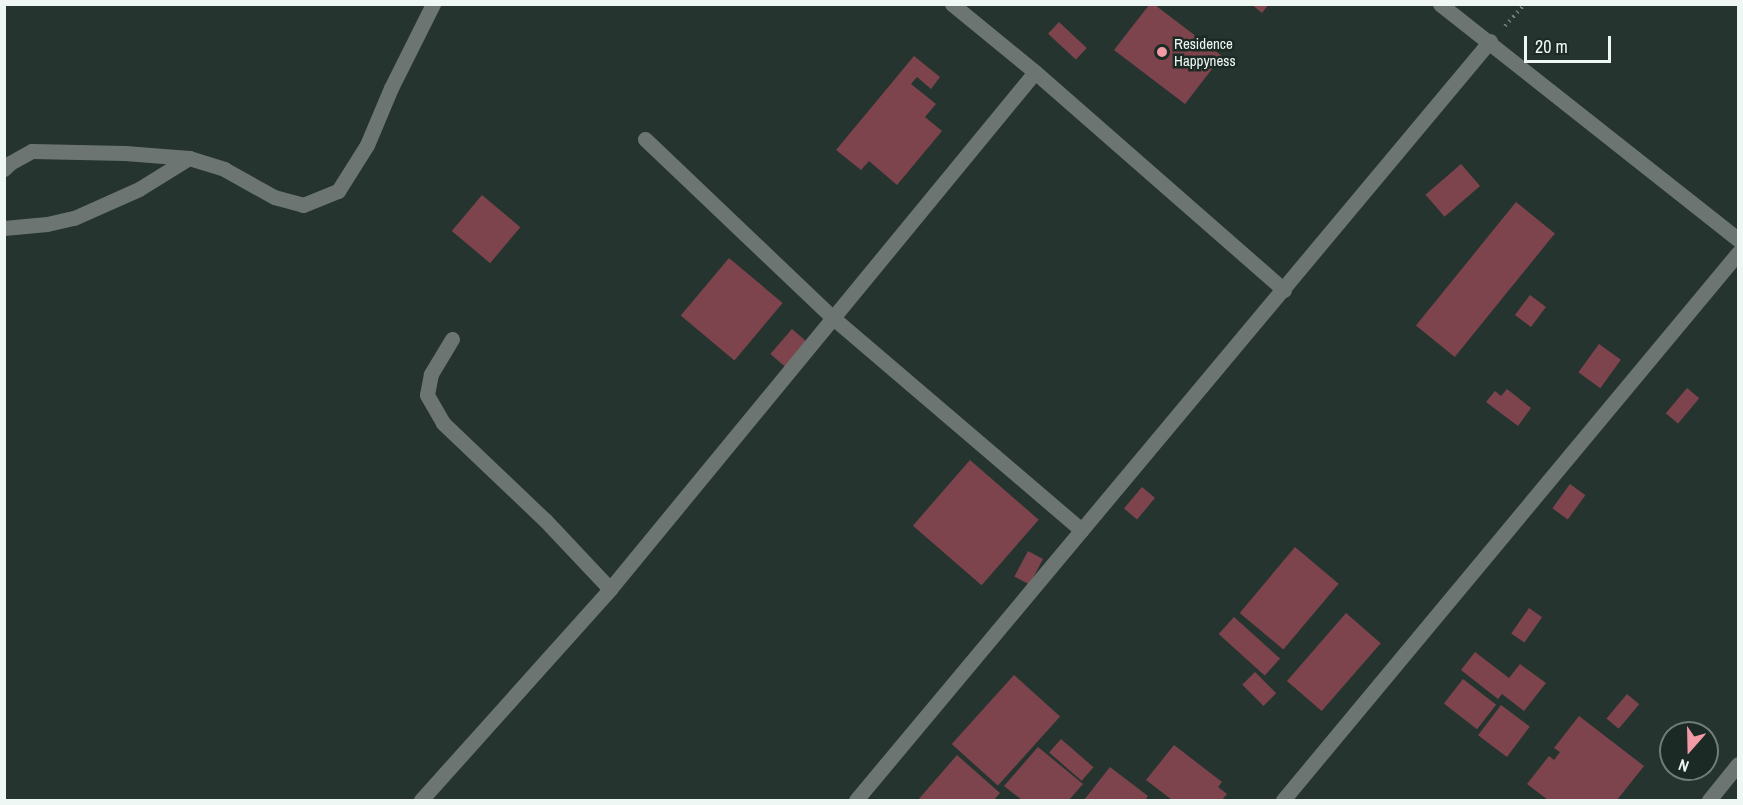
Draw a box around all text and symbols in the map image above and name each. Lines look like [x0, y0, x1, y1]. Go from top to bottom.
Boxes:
scale bar [1527, 24, 1614, 62]
place label: Residence Happyness [1174, 34, 1236, 69]
text: 20 m [1535, 34, 1568, 59]
marker: Residence Happyness [1155, 45, 1169, 59]
north arrow [1659, 721, 1719, 781]
text: N [1675, 754, 1692, 778]

